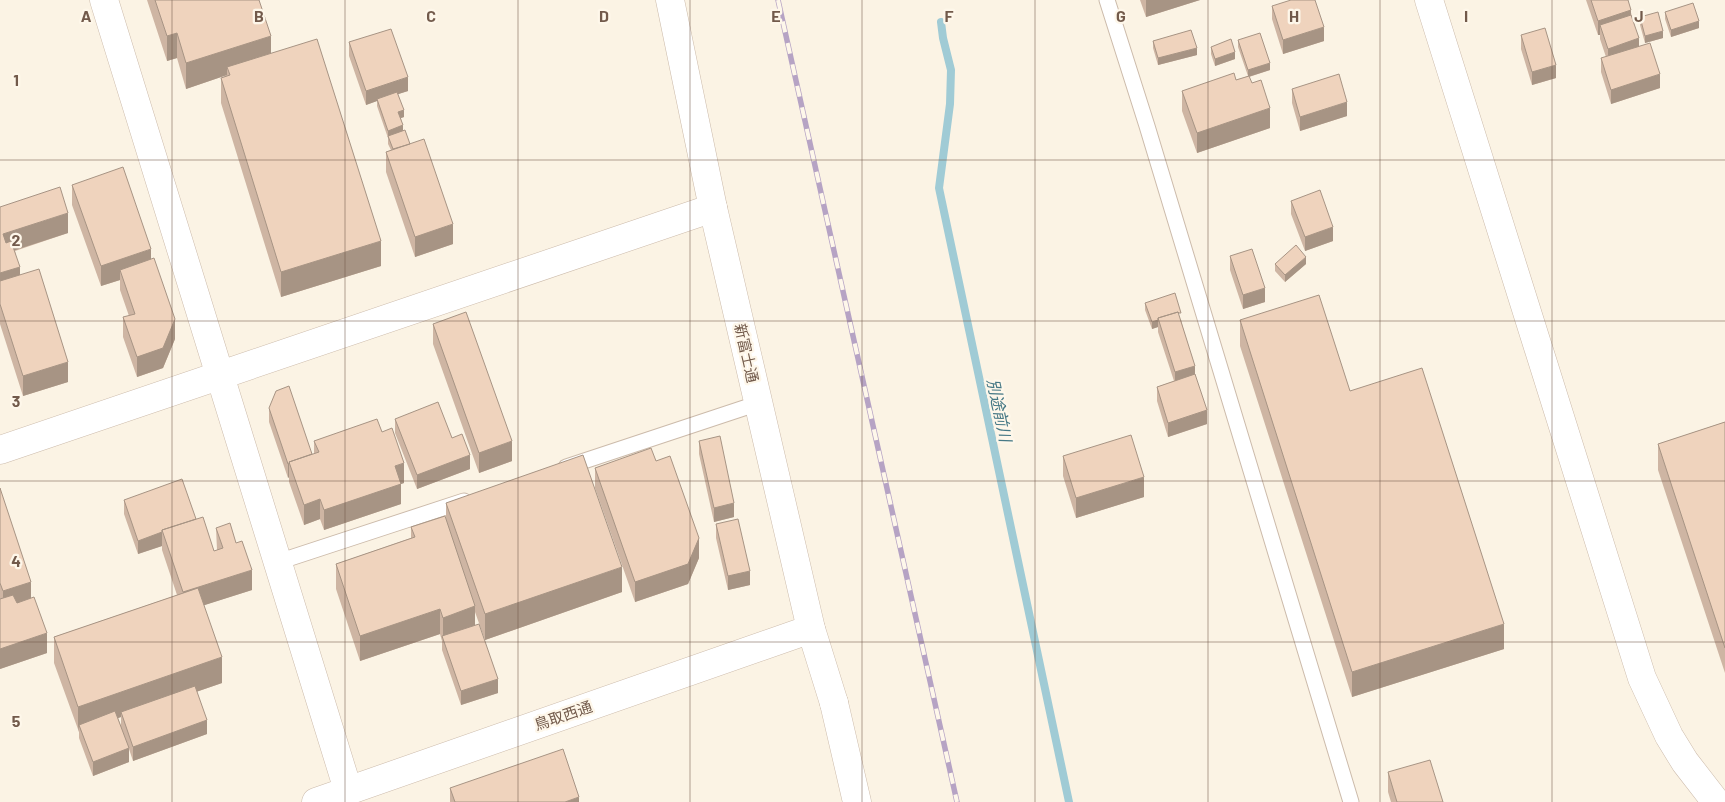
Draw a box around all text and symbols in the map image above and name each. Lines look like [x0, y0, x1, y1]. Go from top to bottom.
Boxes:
text: A [81, 6, 92, 25]
text: B [254, 6, 264, 25]
text: C [426, 6, 436, 25]
text: D [599, 6, 609, 25]
text: E [771, 6, 781, 25]
text: F [945, 6, 954, 25]
text: G [1116, 6, 1126, 25]
text: H [1289, 6, 1299, 25]
text: I [1464, 6, 1468, 25]
text: J [1634, 6, 1644, 25]
text: 1 [13, 70, 19, 89]
text: 2 [12, 230, 21, 249]
street label: 新富士通 [731, 322, 763, 384]
water label: 別途前川 [984, 377, 1016, 445]
text: 3 [12, 391, 20, 410]
text: 4 [11, 551, 21, 570]
street label: 鳥取西通 [532, 697, 594, 733]
text: 5 [12, 711, 21, 730]

